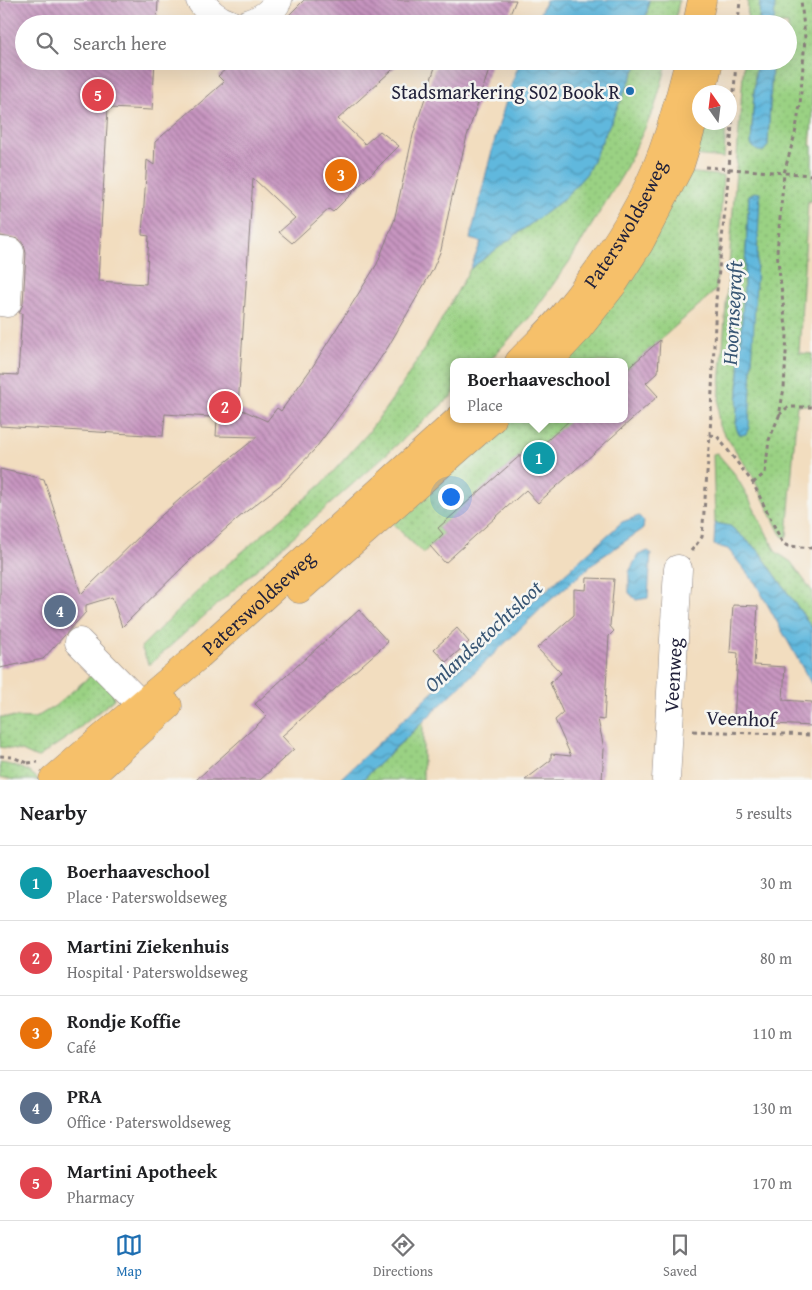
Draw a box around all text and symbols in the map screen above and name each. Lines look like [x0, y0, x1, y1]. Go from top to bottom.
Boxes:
search box [15, 15, 797, 70]
icon: search [33, 29, 61, 57]
text: Search here [73, 29, 167, 57]
pin: 5 [82, 76, 114, 114]
place label: Stadsmarkering S02 Book R [391, 77, 620, 106]
marker: Stadsmarkering S02 Book R [624, 85, 636, 97]
north arrow [692, 85, 737, 130]
street label: Paterswoldseweg [576, 155, 673, 294]
pin: 3 [325, 156, 357, 194]
water label: Hoornsegraft [714, 260, 750, 367]
popup [450, 358, 628, 423]
text: Boerhaaveschool [468, 365, 610, 393]
pin: 2 [209, 388, 241, 426]
text: Place [468, 393, 503, 417]
pin: 1 [523, 439, 555, 477]
your location [438, 484, 464, 510]
street label: Paterswoldseweg [194, 543, 320, 661]
water label: Onlandsetochtsloot [417, 573, 549, 699]
pin: 4 [44, 592, 76, 630]
street label: Veenweg [655, 637, 689, 713]
street label: Veenhof [706, 702, 779, 734]
text: Nearby [20, 797, 87, 828]
text: 5 results [735, 801, 792, 825]
text: Boerhaaveschool [67, 857, 210, 885]
text: 1 [32, 871, 40, 895]
text: 30 m [760, 871, 792, 895]
text: Place · Paterswoldseweg [67, 885, 227, 909]
text: Martini Ziekenhuis [67, 932, 229, 960]
text: 2 [32, 946, 40, 970]
text: 80 m [760, 946, 792, 970]
text: Hospital · Paterswoldseweg [67, 960, 248, 984]
text: Rondje Koffie [67, 1007, 181, 1035]
text: 3 [32, 1021, 40, 1045]
text: 110 m [752, 1021, 792, 1045]
text: Café [67, 1035, 96, 1059]
text: PRA [67, 1082, 102, 1110]
text: 4 [32, 1096, 40, 1120]
text: 130 m [752, 1096, 792, 1120]
text: Office · Paterswoldseweg [67, 1110, 231, 1134]
text: Martini Apotheek [67, 1157, 217, 1185]
text: 5 [32, 1171, 40, 1195]
text: 170 m [752, 1171, 792, 1195]
text: Pharmacy [67, 1185, 134, 1209]
tab: Map [115, 1231, 143, 1281]
tab: Directions [373, 1231, 433, 1281]
tab: Saved [663, 1231, 697, 1281]

